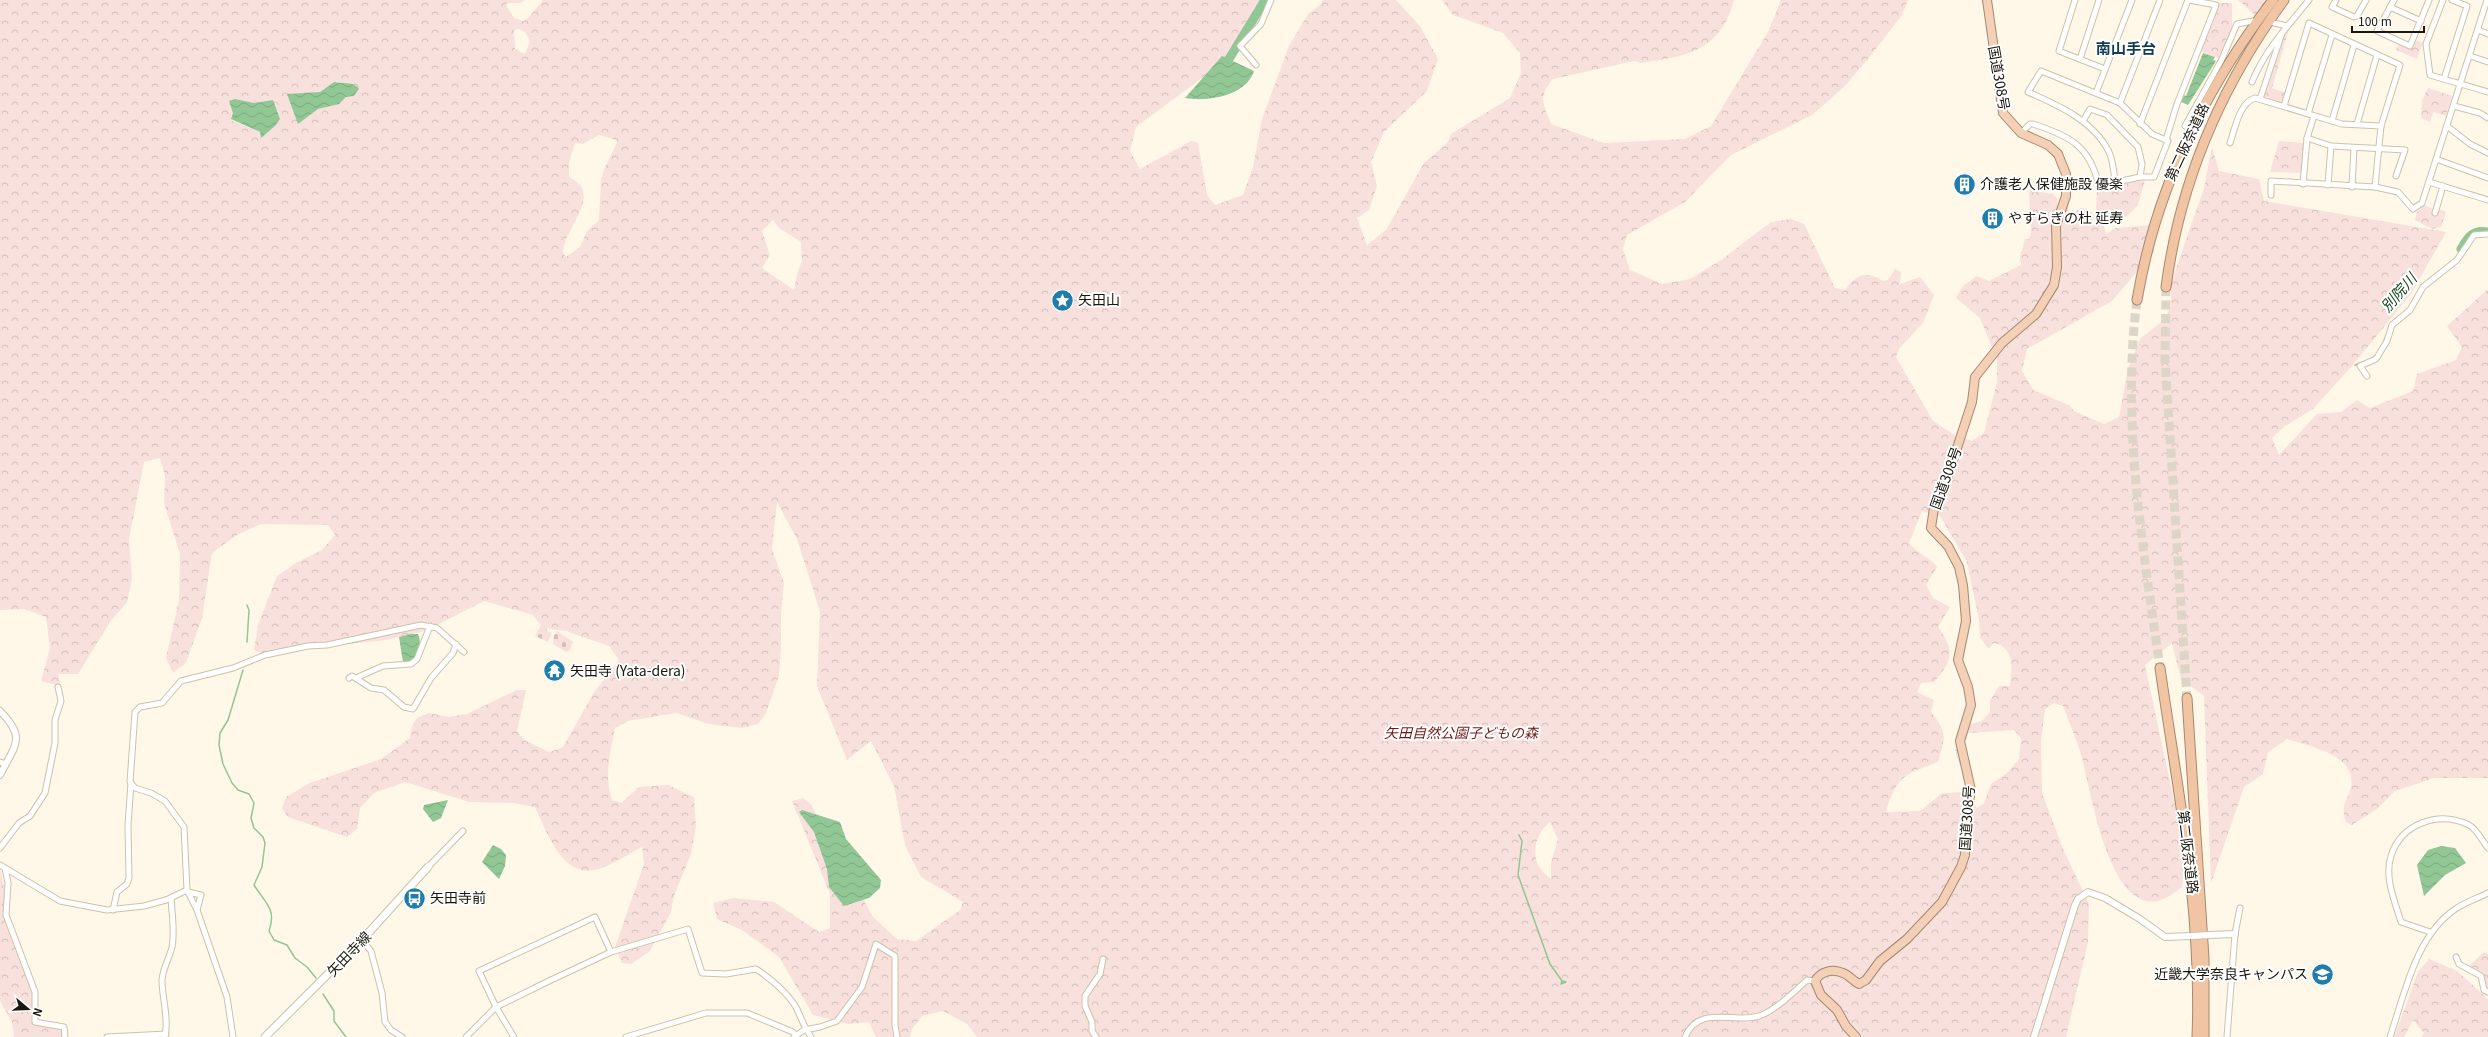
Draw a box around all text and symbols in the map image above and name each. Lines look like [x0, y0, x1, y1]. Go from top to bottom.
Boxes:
scale bar [2352, 8, 2424, 34]
text: 100 m [2358, 12, 2392, 29]
district label: 南山手台 [2096, 37, 2156, 58]
street label: 国道308号 [1984, 44, 2016, 112]
street label: 第二阪奈道路 [2159, 99, 2213, 184]
building icon: 介護老人保健施設 優楽 [1952, 171, 1978, 197]
place label: 介護老人保健施設 優楽 [1980, 173, 2123, 193]
building icon: やすらぎの杜 延寿 [1979, 205, 2005, 231]
place label: やすらぎの杜 延寿 [2008, 207, 2123, 227]
water label: 別院川 [2375, 267, 2422, 316]
place icon: 矢田山 [1050, 287, 1076, 313]
place label: 矢田山 [1078, 289, 1120, 309]
street label: 国道308号 [1924, 444, 1966, 512]
temple icon: 矢田寺 (Yata-dera) [541, 658, 567, 684]
place label: 矢田寺 (Yata-dera) [570, 660, 686, 680]
park label: 矢田自然公園子どもの森 [1384, 722, 1540, 742]
street label: 国道308号 [1954, 785, 1978, 851]
street label: 第二阪奈道路 [2174, 809, 2204, 895]
bus stop icon: 矢田寺前 [401, 885, 427, 911]
place label: 矢田寺前 [430, 887, 486, 907]
street label: 矢田寺線 [322, 926, 375, 980]
school or university icon: 近畿大学奈良キャンパス [2310, 961, 2336, 987]
place label: 近畿大学奈良キャンパス [2154, 963, 2308, 983]
north arrow [8, 989, 48, 1029]
text: N [29, 1006, 47, 1019]

